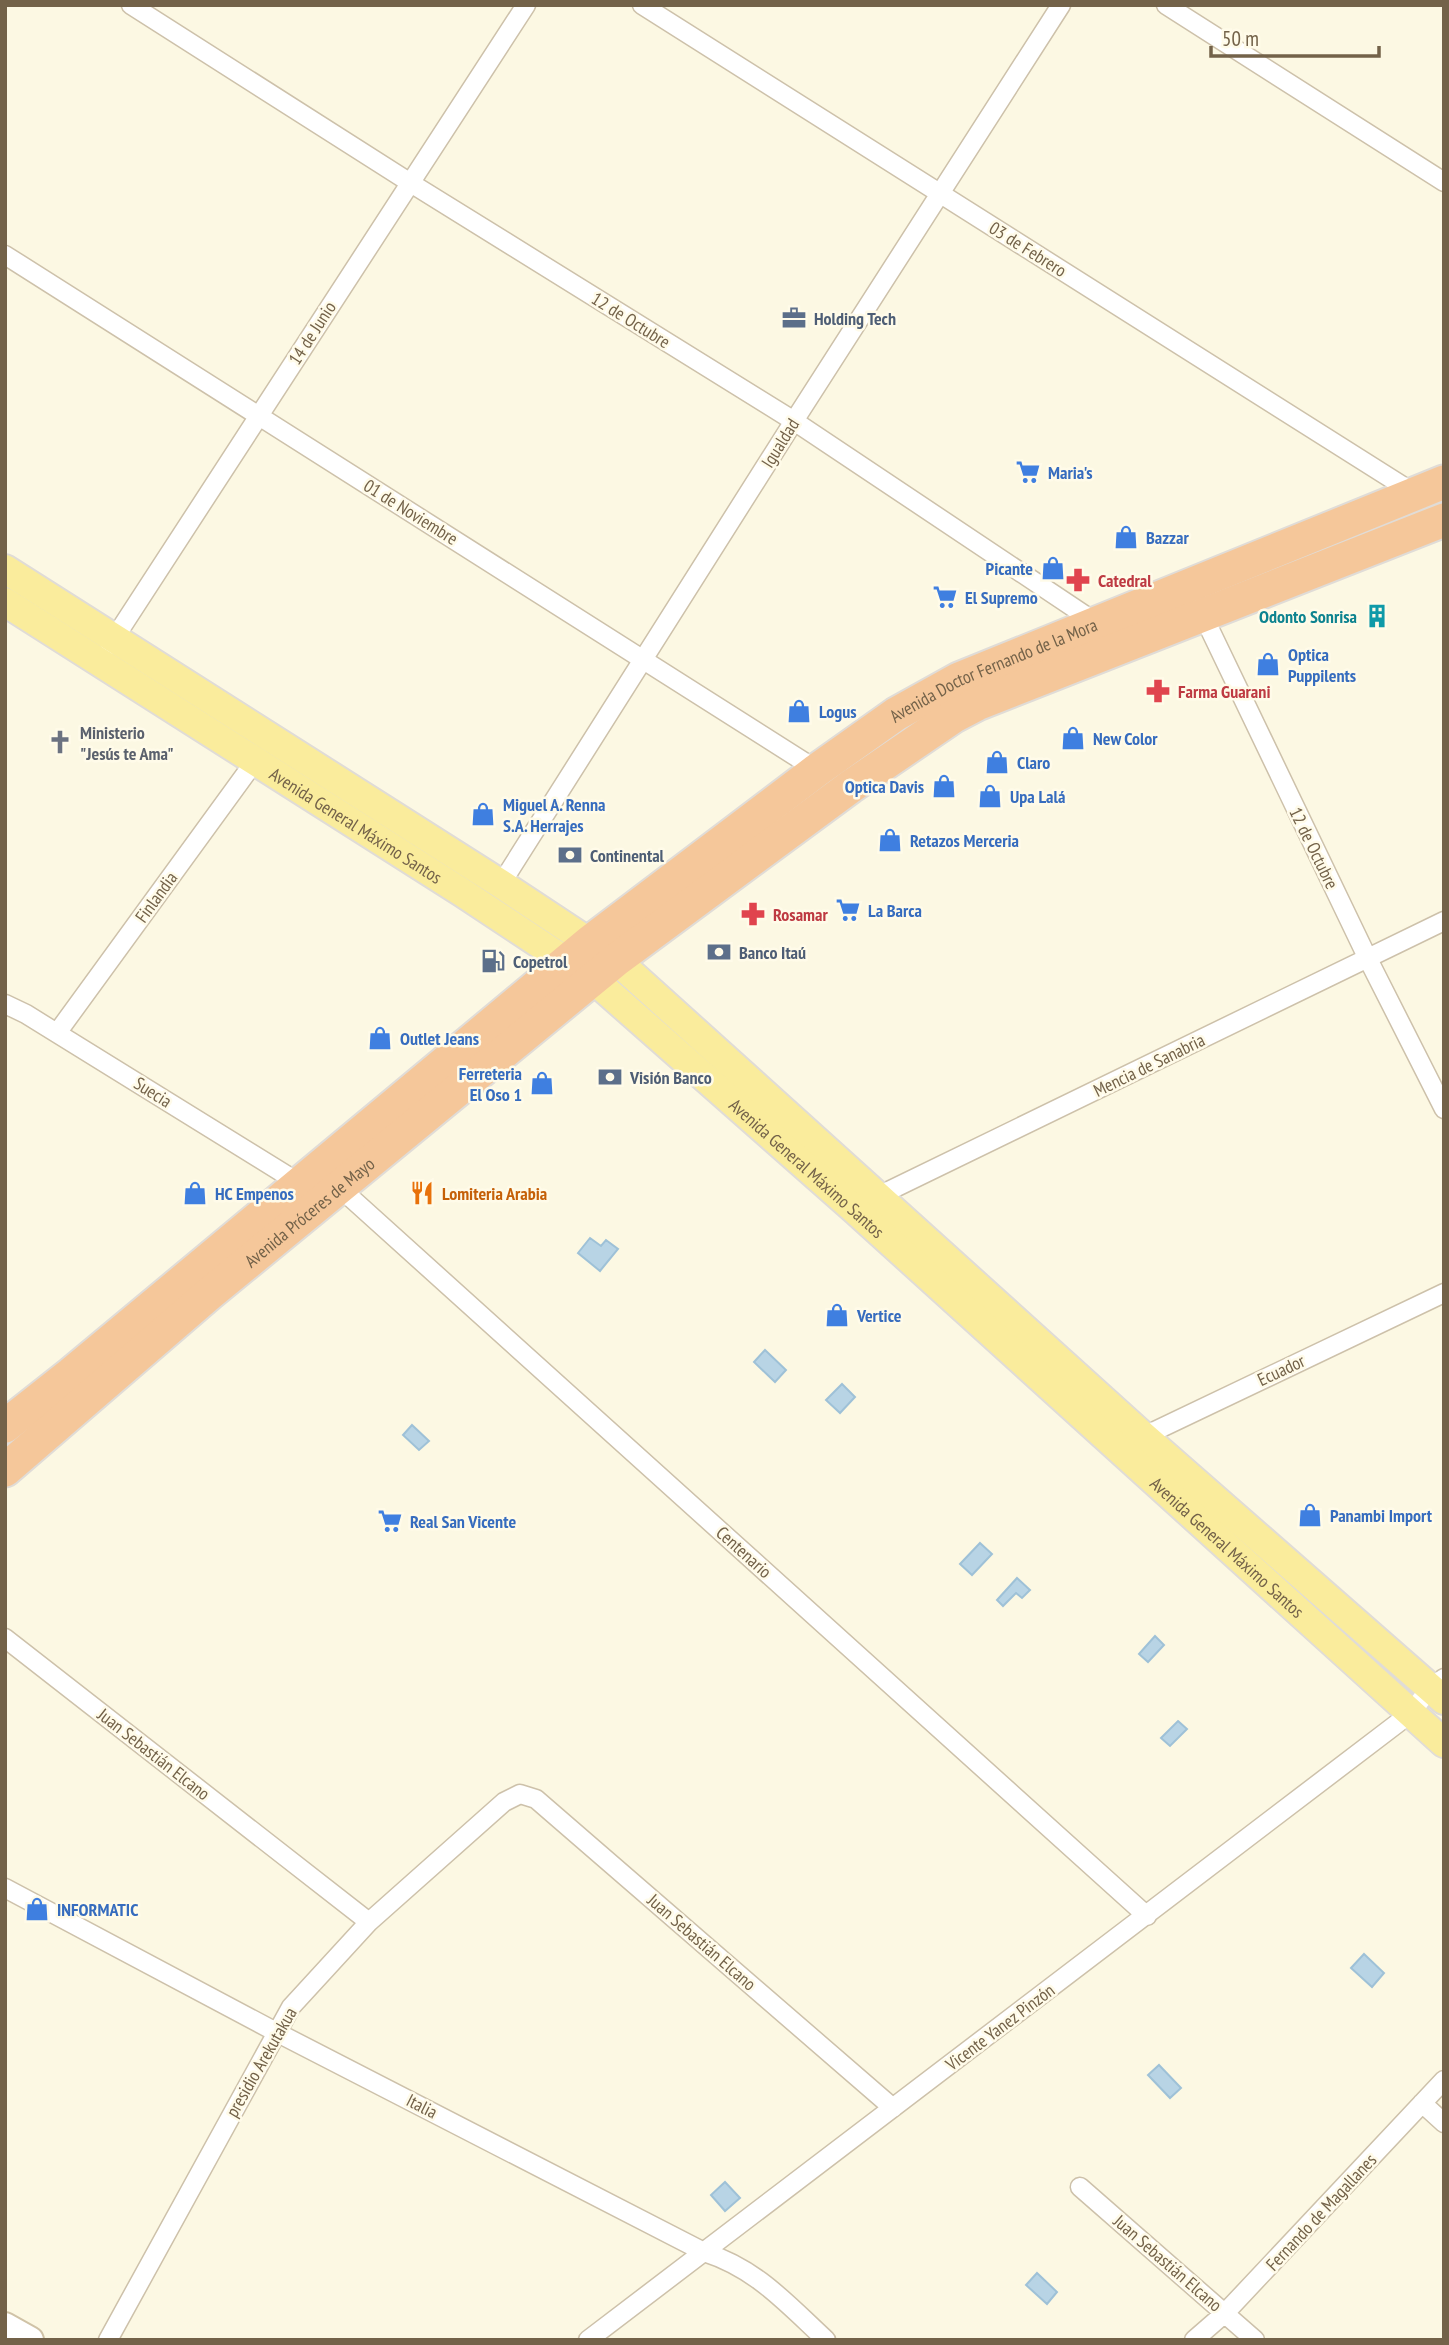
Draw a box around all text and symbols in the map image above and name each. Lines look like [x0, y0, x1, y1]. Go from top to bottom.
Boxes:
scale bar [1211, 14, 1379, 58]
text: 50 m [1222, 25, 1259, 52]
street label: 03 de Febrero [985, 216, 1071, 282]
street label: 12 de Octubre [587, 287, 675, 353]
street label: 14 de Junio [283, 297, 341, 369]
office icon: Holding Tech [780, 304, 808, 332]
place label: Holding Tech [814, 307, 896, 330]
street label: Igualdad [756, 414, 804, 472]
supermarket icon: Maria's [1014, 458, 1042, 486]
place label: Maria's [1048, 461, 1093, 484]
street label: 01 de Noviembre [360, 474, 462, 550]
shop icon: Bazzar [1112, 523, 1140, 551]
place label: Bazzar [1146, 526, 1189, 549]
shop icon: Picante [1039, 554, 1067, 582]
place label: Picante [986, 557, 1033, 580]
pharmacy icon: Catedral [1064, 566, 1092, 594]
place label: Catedral [1098, 569, 1152, 592]
supermarket icon: El Supremo [931, 583, 959, 611]
place label: El Supremo [965, 586, 1038, 609]
building icon: Odonto Sonrisa [1363, 602, 1391, 630]
place label: Odonto Sonrisa [1259, 605, 1357, 628]
street label: Avenida Doctor Fernando de la Mora [885, 613, 1100, 727]
place label: Optica Puppilents [1288, 643, 1356, 687]
shop icon: Optica Puppilents [1254, 650, 1282, 678]
pharmacy icon: Farma Guarani [1144, 677, 1172, 705]
place label: Farma Guarani [1178, 680, 1270, 703]
shop icon: Logus [785, 697, 813, 725]
place label: Logus [819, 700, 856, 723]
place label: Ministerio "Jesús te Ama" [80, 721, 174, 765]
shop icon: New Color [1059, 724, 1087, 752]
place label: New Color [1093, 727, 1158, 750]
church icon: Ministerio "Jesús te Ama" [46, 728, 74, 756]
shop icon: Claro [983, 748, 1011, 776]
place label: Claro [1017, 751, 1050, 774]
street label: Avenida General Máximo Santos [266, 762, 447, 888]
shop icon: Optica Davis [930, 772, 958, 800]
place label: Optica Davis [845, 775, 924, 798]
shop icon: Upa Lalá [976, 782, 1004, 810]
place label: Upa Lalá [1010, 785, 1065, 808]
place label: Miguel A. Renna S.A. Herrajes [503, 793, 605, 837]
shop icon: Miguel A. Renna S.A. Herrajes [469, 800, 497, 828]
street label: 12 de Octubre [1284, 803, 1344, 893]
shop icon: Retazos Merceria [876, 826, 904, 854]
place label: Retazos Merceria [910, 829, 1019, 852]
bank icon: Continental [556, 841, 584, 869]
place label: Continental [590, 844, 665, 867]
street label: Finlandia [130, 867, 182, 927]
supermarket icon: La Barca [834, 896, 862, 924]
place label: La Barca [868, 899, 922, 922]
pharmacy icon: Rosamar [739, 900, 767, 928]
place label: Rosamar [773, 903, 828, 926]
bank icon: Banco Itaú [705, 938, 733, 966]
place label: Banco Itaú [739, 941, 806, 964]
fuel station icon: Copetrol [479, 947, 507, 975]
place label: Copetrol [513, 950, 568, 973]
shop icon: Outlet Jeans [366, 1024, 394, 1052]
place label: Outlet Jeans [400, 1027, 479, 1050]
street label: Mencia de Sanabria [1090, 1028, 1208, 1102]
place label: Ferreteria El Oso 1 [459, 1062, 522, 1106]
bank icon: Visión Banco [596, 1063, 624, 1091]
place label: Visión Banco [629, 1066, 712, 1089]
shop icon: Ferreteria El Oso 1 [528, 1069, 556, 1097]
street label: Suecia [130, 1072, 176, 1112]
street label: Avenida General Máximo Santos [725, 1093, 889, 1243]
street label: Avenida Próceres de Mayo [239, 1152, 379, 1272]
shop icon: HC Empenos [181, 1179, 209, 1207]
restaurant icon: Lomiteria Arabia [408, 1179, 436, 1207]
place label: HC Empenos [215, 1182, 294, 1205]
place label: Lomiteria Arabia [442, 1182, 547, 1205]
shop icon: Vertice [823, 1301, 851, 1329]
place label: Vertice [856, 1304, 902, 1327]
street label: Ecuador [1254, 1349, 1308, 1391]
street label: Avenida General Máximo Santos [1146, 1471, 1309, 1622]
shop icon: Panambi Import [1296, 1501, 1324, 1529]
place label: Panambi Import [1330, 1504, 1433, 1527]
supermarket icon: Real San Vicente [376, 1507, 404, 1535]
place label: Real San Vicente [410, 1510, 516, 1533]
street label: Centenario [711, 1521, 777, 1583]
street label: Juan Sebastián Elcano [92, 1702, 215, 1805]
street label: Juan Sebastián Elcano [642, 1888, 761, 1996]
shop icon: INFORMATIC [23, 1895, 51, 1923]
place label: INFORMATIC [57, 1898, 138, 1921]
street label: Vicente Yanez Pinzón [940, 1979, 1059, 2076]
street label: presidio Arekutakua [220, 2003, 302, 2121]
street label: Italia [403, 2089, 441, 2123]
street label: Fernando de Magallanes [1261, 2149, 1381, 2275]
street label: Juan Sebastián Elcano [1108, 2209, 1227, 2317]

